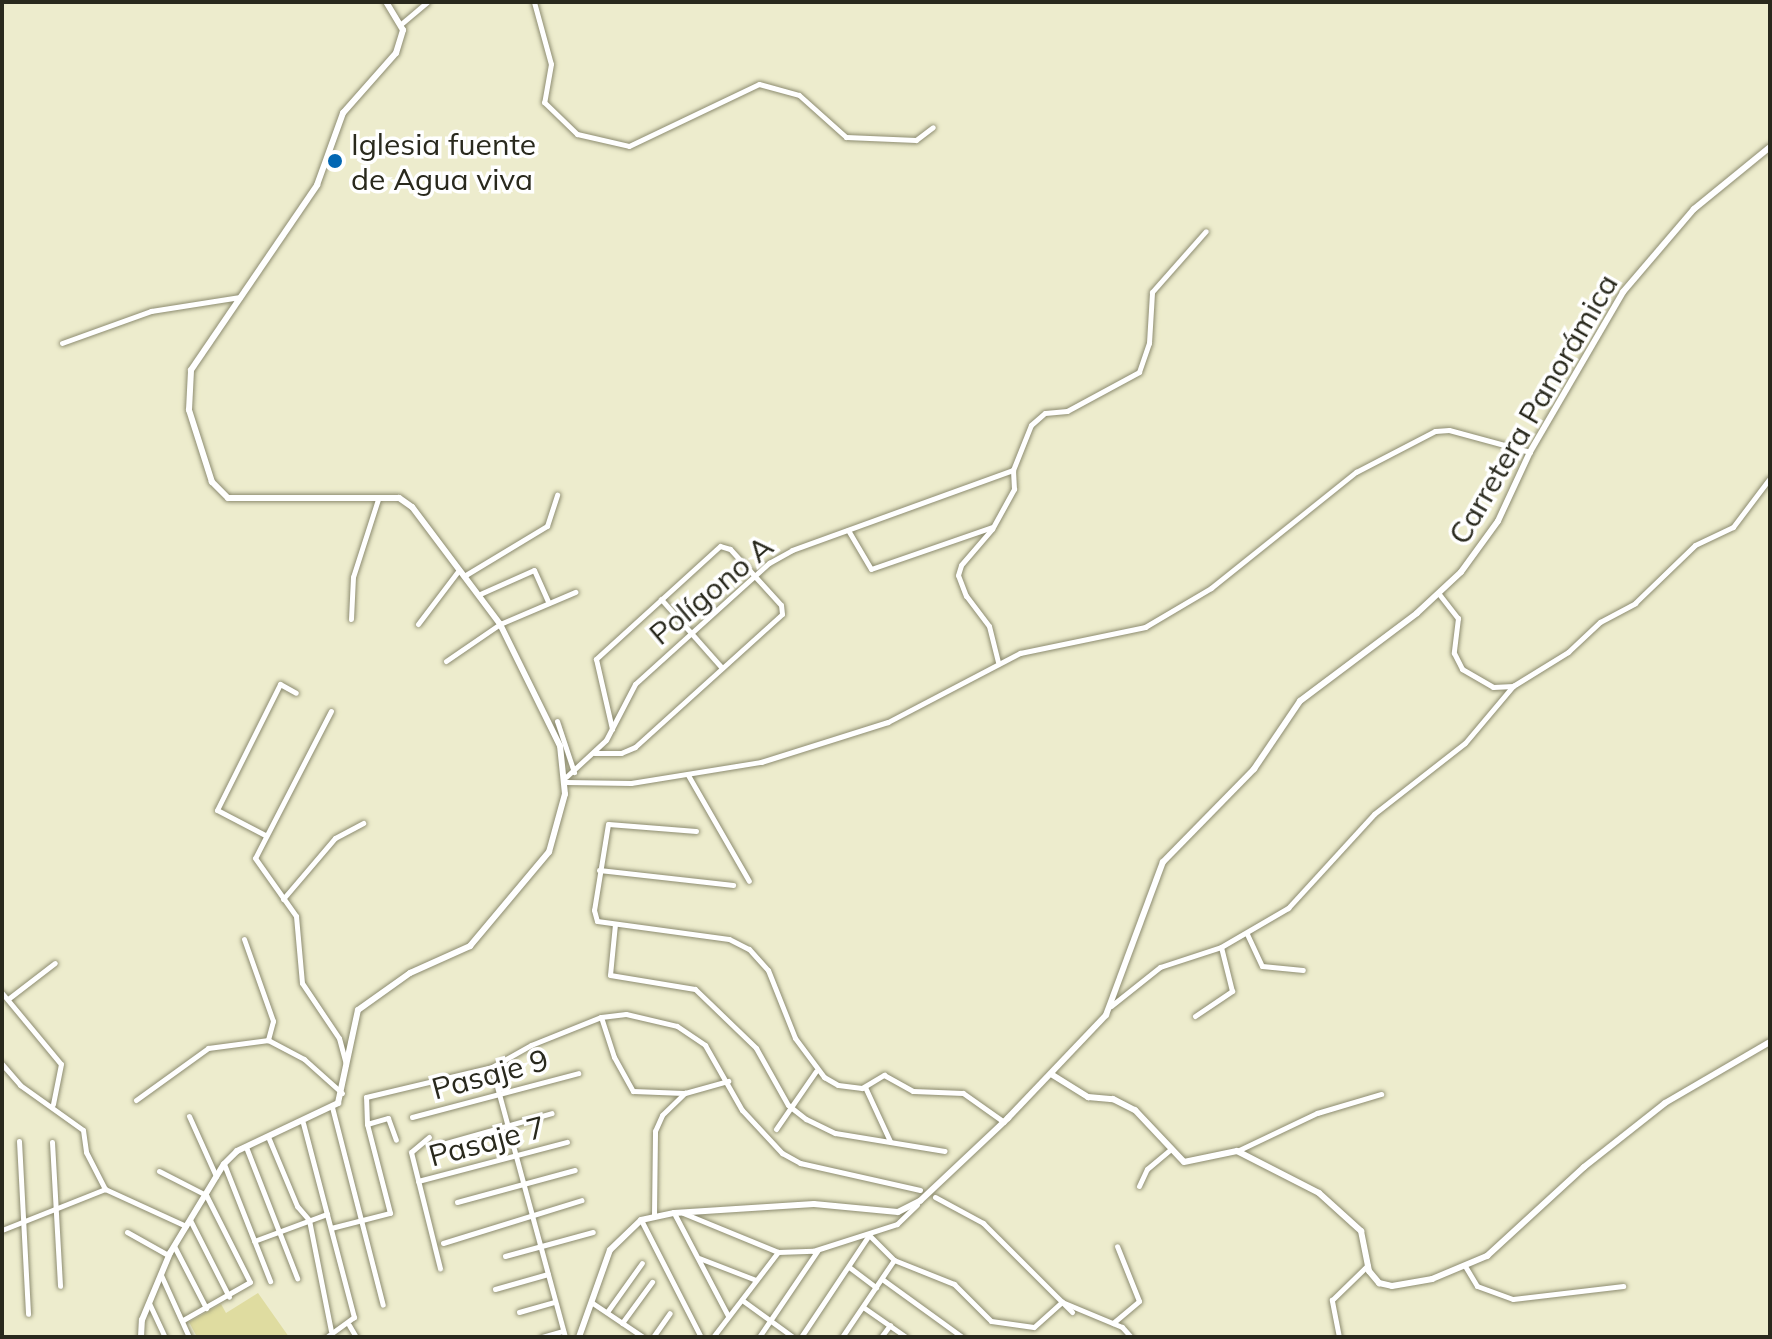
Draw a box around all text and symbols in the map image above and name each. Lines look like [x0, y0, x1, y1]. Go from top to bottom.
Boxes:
place label: Iglesia fuente de Agua viva [351, 126, 536, 196]
marker: Iglesia fuente de Agua viva [326, 152, 344, 170]
street label: Carretera Panorámica [1441, 268, 1625, 550]
street label: Polígono A [642, 528, 780, 652]
street label: Pasaje 9 [428, 1041, 552, 1107]
street label: Pasaje 7 [425, 1108, 549, 1174]

